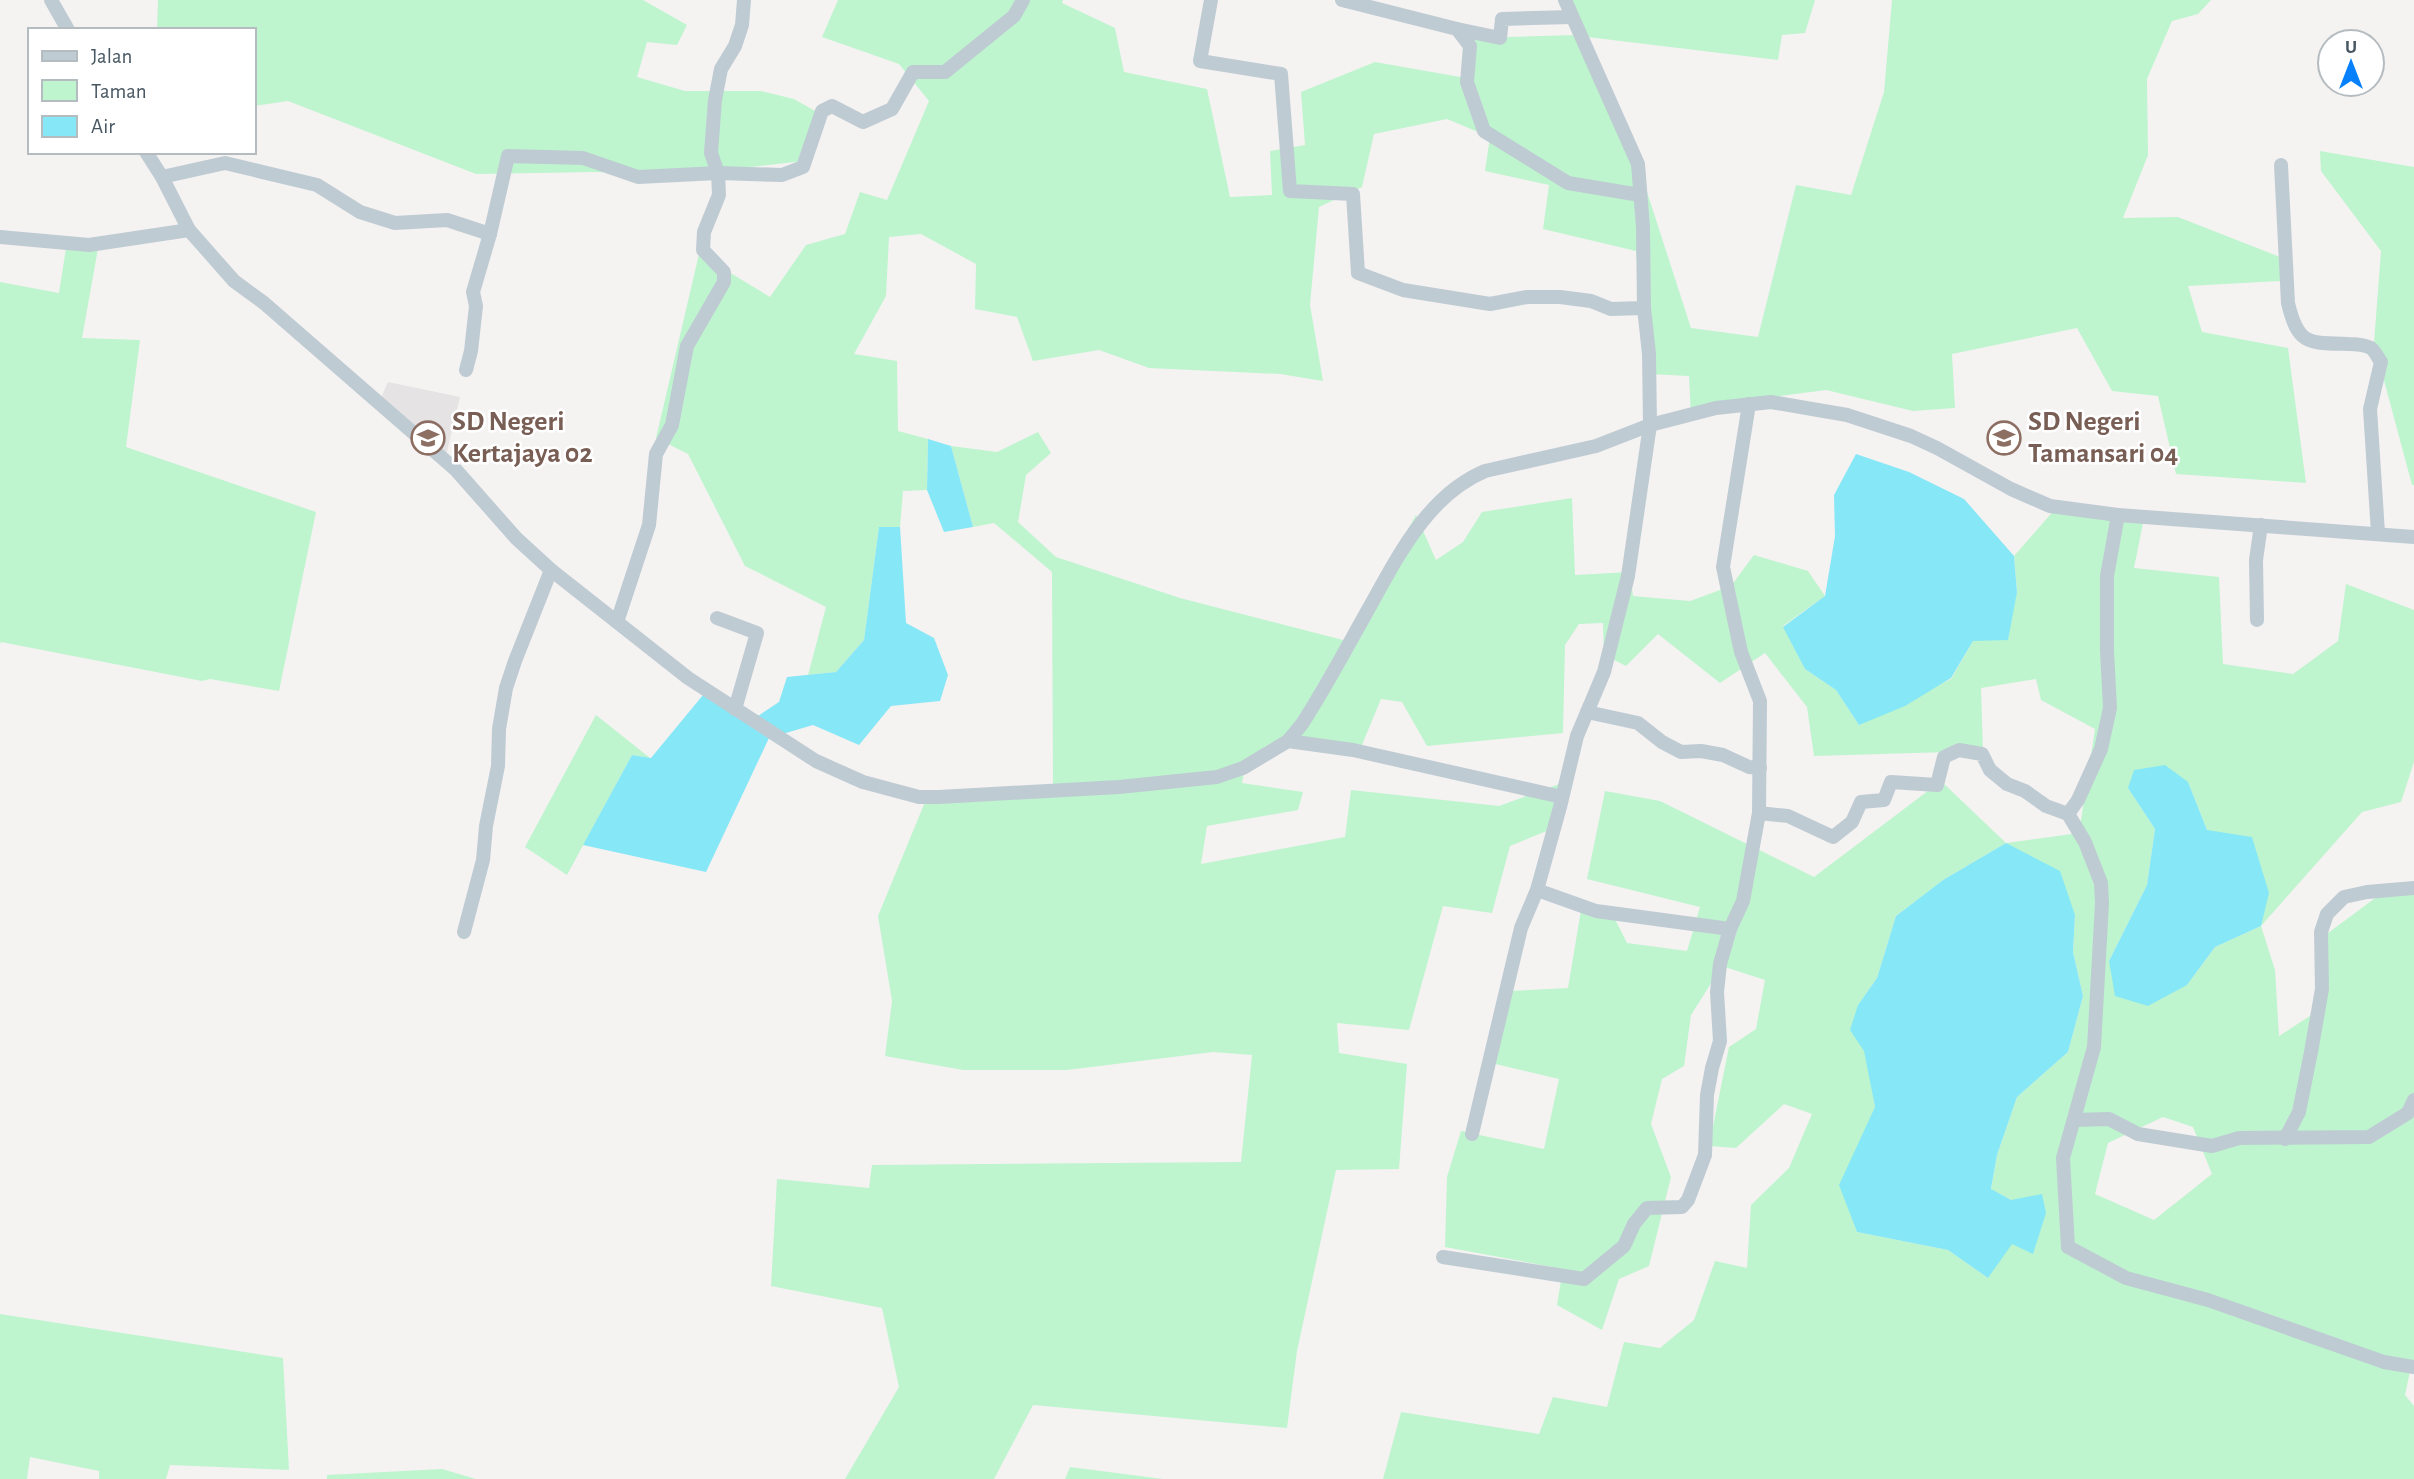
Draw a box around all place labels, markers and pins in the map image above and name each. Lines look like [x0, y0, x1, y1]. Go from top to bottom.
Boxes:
place label: SD Negeri Kertajaya 02 [452, 408, 593, 468]
place label: SD Negeri Tamansari 04 [2028, 408, 2178, 468]
school or university icon: SD Negeri Kertajaya 02 [409, 419, 447, 457]
school or university icon: SD Negeri Tamansari 04 [1985, 419, 2023, 457]

